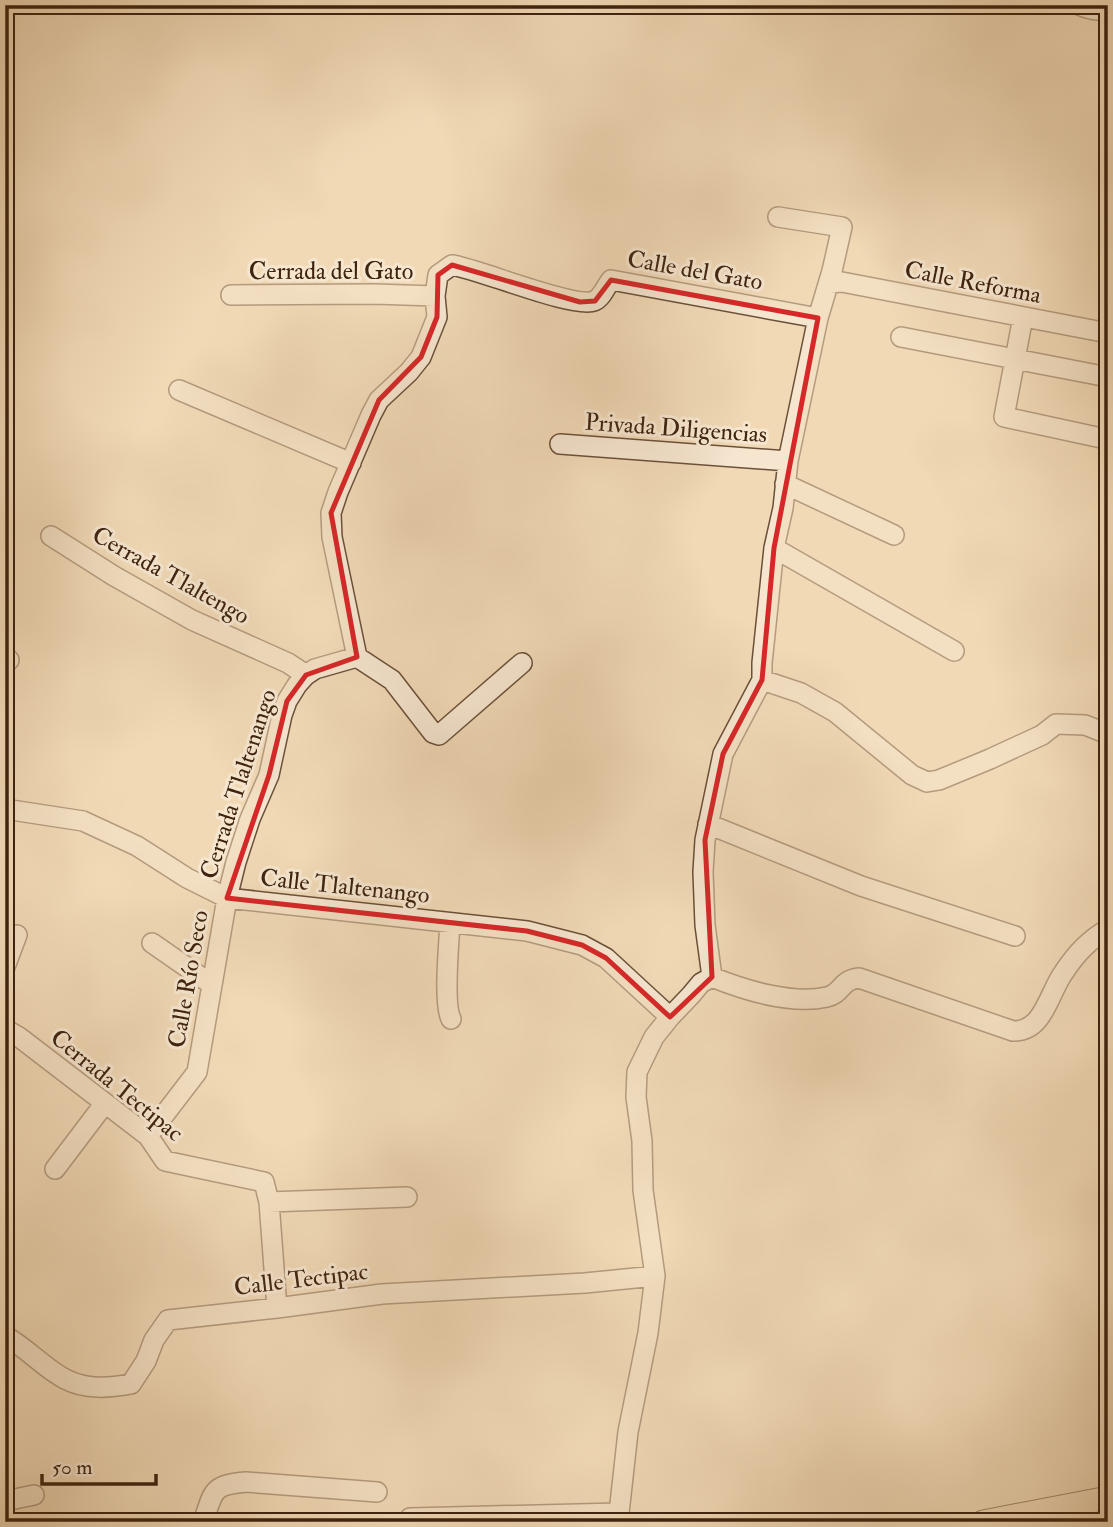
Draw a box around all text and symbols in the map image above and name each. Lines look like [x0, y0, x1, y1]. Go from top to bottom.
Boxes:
street label: Calle del Gato [625, 243, 765, 298]
street label: Calle Reforma [902, 254, 1045, 311]
street label: Cerrada del Gato [249, 256, 413, 287]
street label: Privada Diligencias [584, 407, 768, 450]
street label: Cerrada Tlaltengo [87, 519, 255, 632]
street label: Cerrada Tlaltenango [193, 685, 284, 883]
street label: Calle Tlaltenango [259, 862, 431, 911]
street label: Calle Río Seco [161, 908, 216, 1050]
street label: Cerrada Tectipac [44, 1022, 190, 1149]
street label: Calle Tectipac [232, 1256, 370, 1303]
scale bar [42, 1443, 156, 1487]
text: 50 m [52, 1454, 93, 1481]

